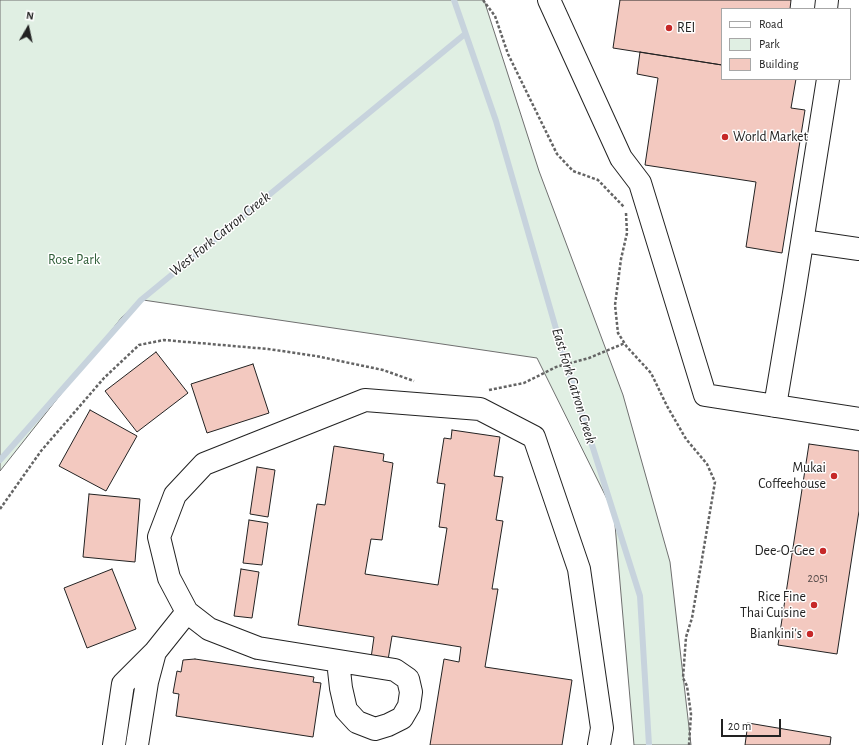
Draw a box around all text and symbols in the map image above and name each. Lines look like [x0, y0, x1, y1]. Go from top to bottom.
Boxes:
north arrow [8, 8, 48, 48]
legend [721, 8, 851, 80]
text: N [25, 10, 35, 22]
text: Road [759, 18, 783, 30]
place label: REI [677, 20, 695, 36]
marker: REI [664, 23, 674, 33]
text: Park [759, 38, 780, 50]
text: Building [759, 58, 799, 70]
place label: World Market [733, 129, 808, 145]
marker: World Market [720, 132, 730, 142]
water label: West Fork Catron Creek [166, 188, 274, 280]
park label: Rose Park [48, 252, 100, 268]
water label: East Fork Catron Creek [548, 326, 600, 446]
place label: Mukai Coffeehouse [758, 460, 826, 492]
marker: Mukai Coffeehouse [829, 471, 839, 481]
place label: Dee-O-Gee [755, 543, 815, 559]
marker: Dee-O-Gee [818, 546, 828, 556]
house number: 2051 [808, 571, 828, 585]
place label: Rice Fine Thai Cuisine [740, 589, 806, 622]
marker: Rice Fine Thai Cuisine [809, 600, 819, 610]
place label: Biankini's [750, 626, 802, 642]
marker: Biankini's [805, 629, 815, 639]
scale bar [723, 711, 783, 737]
text: 20 m [728, 720, 751, 732]

